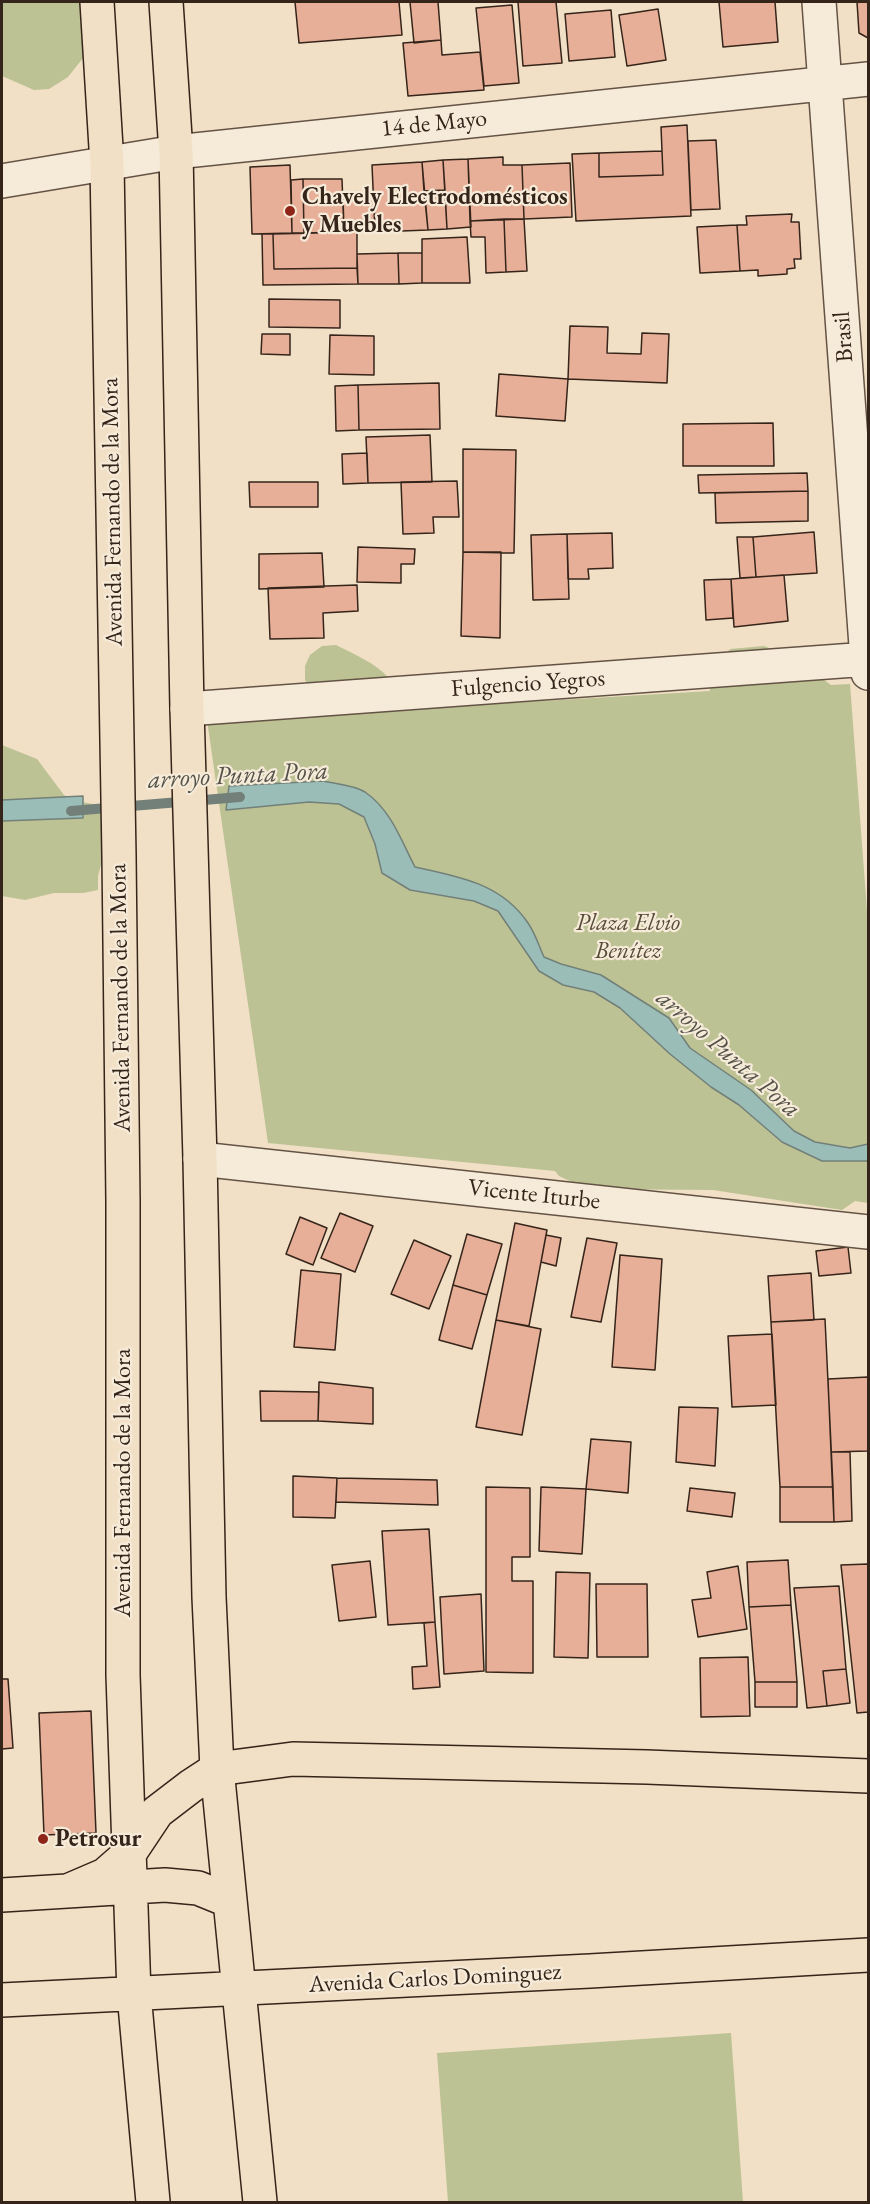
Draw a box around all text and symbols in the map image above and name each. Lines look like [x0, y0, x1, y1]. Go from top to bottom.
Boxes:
street label: 14 de Mayo [380, 104, 488, 144]
place label: Chavely Electrodomésticos y Muebles [302, 183, 568, 239]
marker: Chavely Electrodomésticos y Muebles [283, 204, 297, 218]
street label: Brasil [828, 311, 860, 363]
street label: Avenida Fernando de la Mora [96, 377, 130, 647]
street label: Fulgencio Yegros [450, 664, 606, 704]
water label: arroyo Punta Pora [147, 756, 329, 796]
street label: Avenida Fernando de la Mora [104, 863, 138, 1133]
park label: Plaza Elvio Benítez [576, 909, 680, 965]
water label: arroyo Punta Pora [650, 983, 806, 1125]
street label: Vicente Iturbe [467, 1174, 601, 1216]
street label: Avenida Fernando de la Mora [109, 1348, 137, 1618]
place label: Petrosur [55, 1825, 141, 1853]
marker: Petrosur [36, 1832, 50, 1846]
street label: Avenida Carlos Dominguez [308, 1958, 562, 2000]

